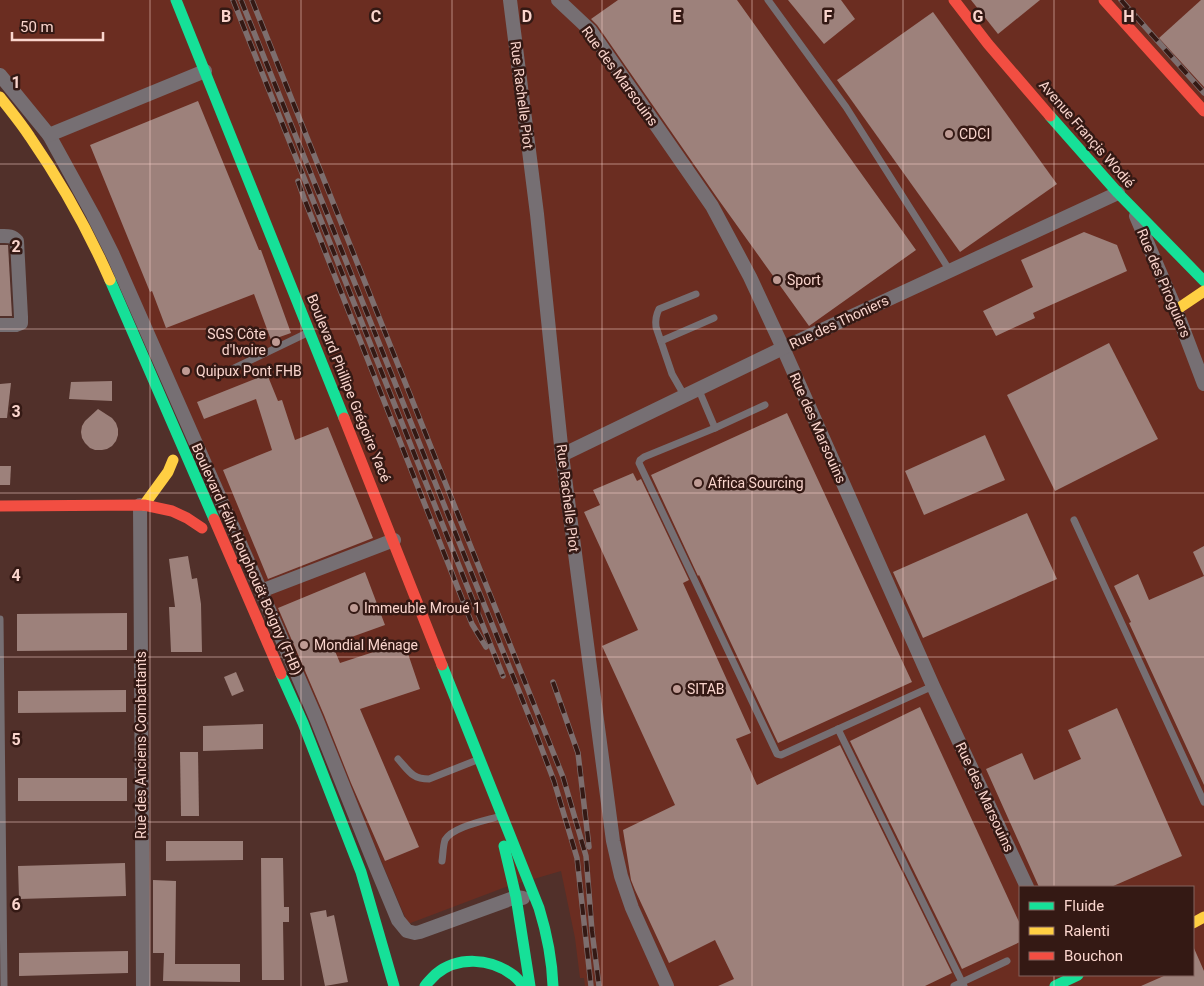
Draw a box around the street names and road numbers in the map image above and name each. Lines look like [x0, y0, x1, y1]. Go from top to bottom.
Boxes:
street label: Rue des Marsouins [579, 23, 661, 129]
street label: Rue Rachelle Piot [507, 40, 537, 150]
street label: Avenue Françis Wodié [1036, 77, 1138, 191]
street label: Rue des Piroguiers [1134, 226, 1194, 340]
street label: Boulevard Phillipe Grégoire Yacé [304, 292, 394, 484]
street label: Rue des Thoniers [787, 292, 891, 352]
street label: Rue des Marsouins [786, 370, 850, 486]
street label: Boulevard Félix Houphouët Boigny (FHB) [188, 441, 306, 678]
street label: Rue Rachelle Piot [553, 443, 583, 553]
street label: Rue des Anciens Combattants [133, 651, 149, 839]
street label: Rue des Marsouins [953, 740, 1017, 854]

